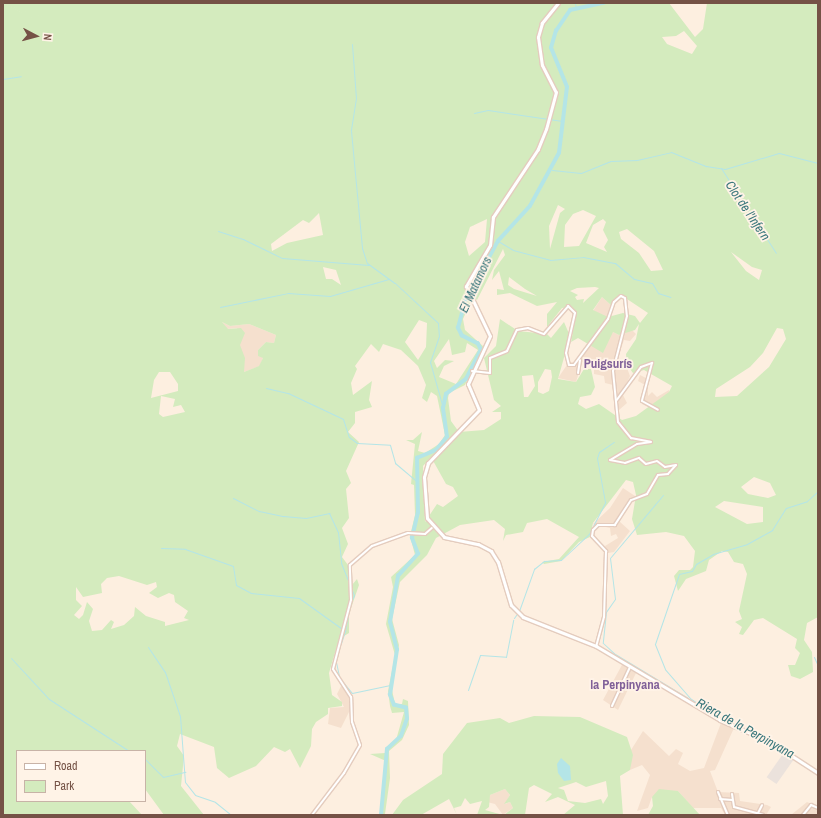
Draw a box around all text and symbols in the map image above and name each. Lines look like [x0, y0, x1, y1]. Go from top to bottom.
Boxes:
north arrow [16, 16, 56, 56]
text: N [41, 33, 55, 41]
water label: Clot de l'Infern [721, 178, 773, 244]
water label: El Matamors [456, 255, 496, 315]
district label: Puigsurís [584, 356, 632, 372]
district label: la Perpinyana [590, 677, 660, 693]
water label: Riera de la Perpinyana [693, 696, 797, 762]
legend [16, 750, 146, 802]
text: Road [54, 758, 78, 774]
text: Park [54, 778, 74, 794]

